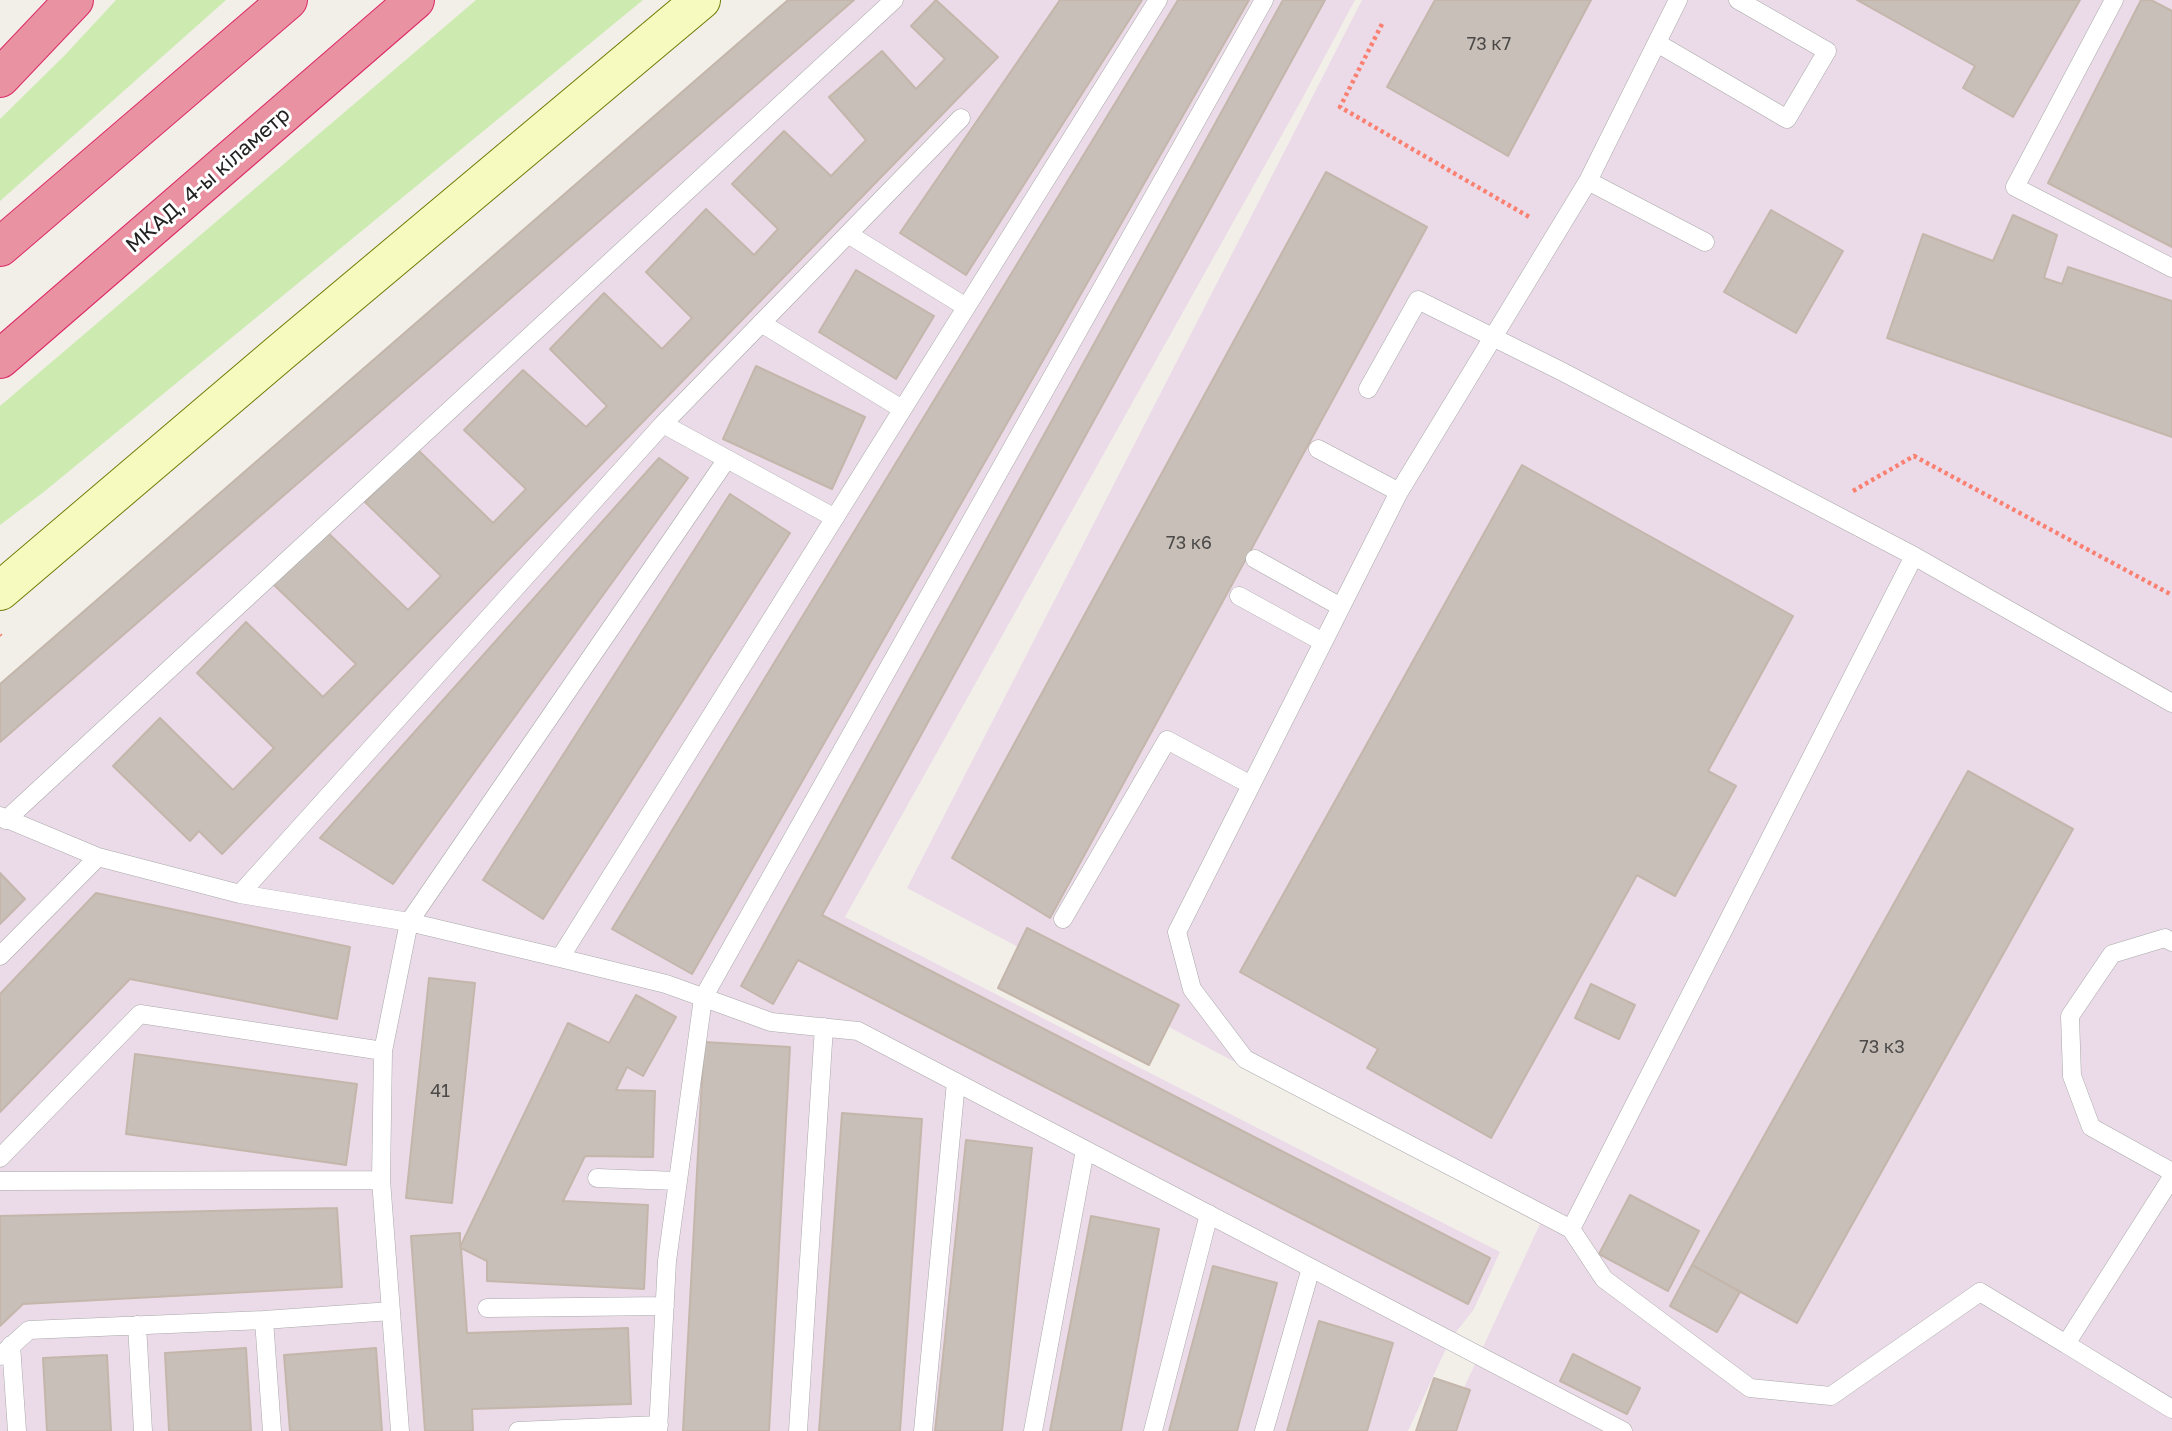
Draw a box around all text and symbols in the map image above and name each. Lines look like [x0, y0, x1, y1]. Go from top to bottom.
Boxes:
house number: 73 к7 [1467, 33, 1511, 55]
street label: МКАД, 4-ы кіламетр [121, 102, 295, 258]
house number: 73 к6 [1166, 532, 1212, 554]
house number: 73 к3 [1859, 1036, 1905, 1058]
house number: 41 [430, 1080, 450, 1102]

